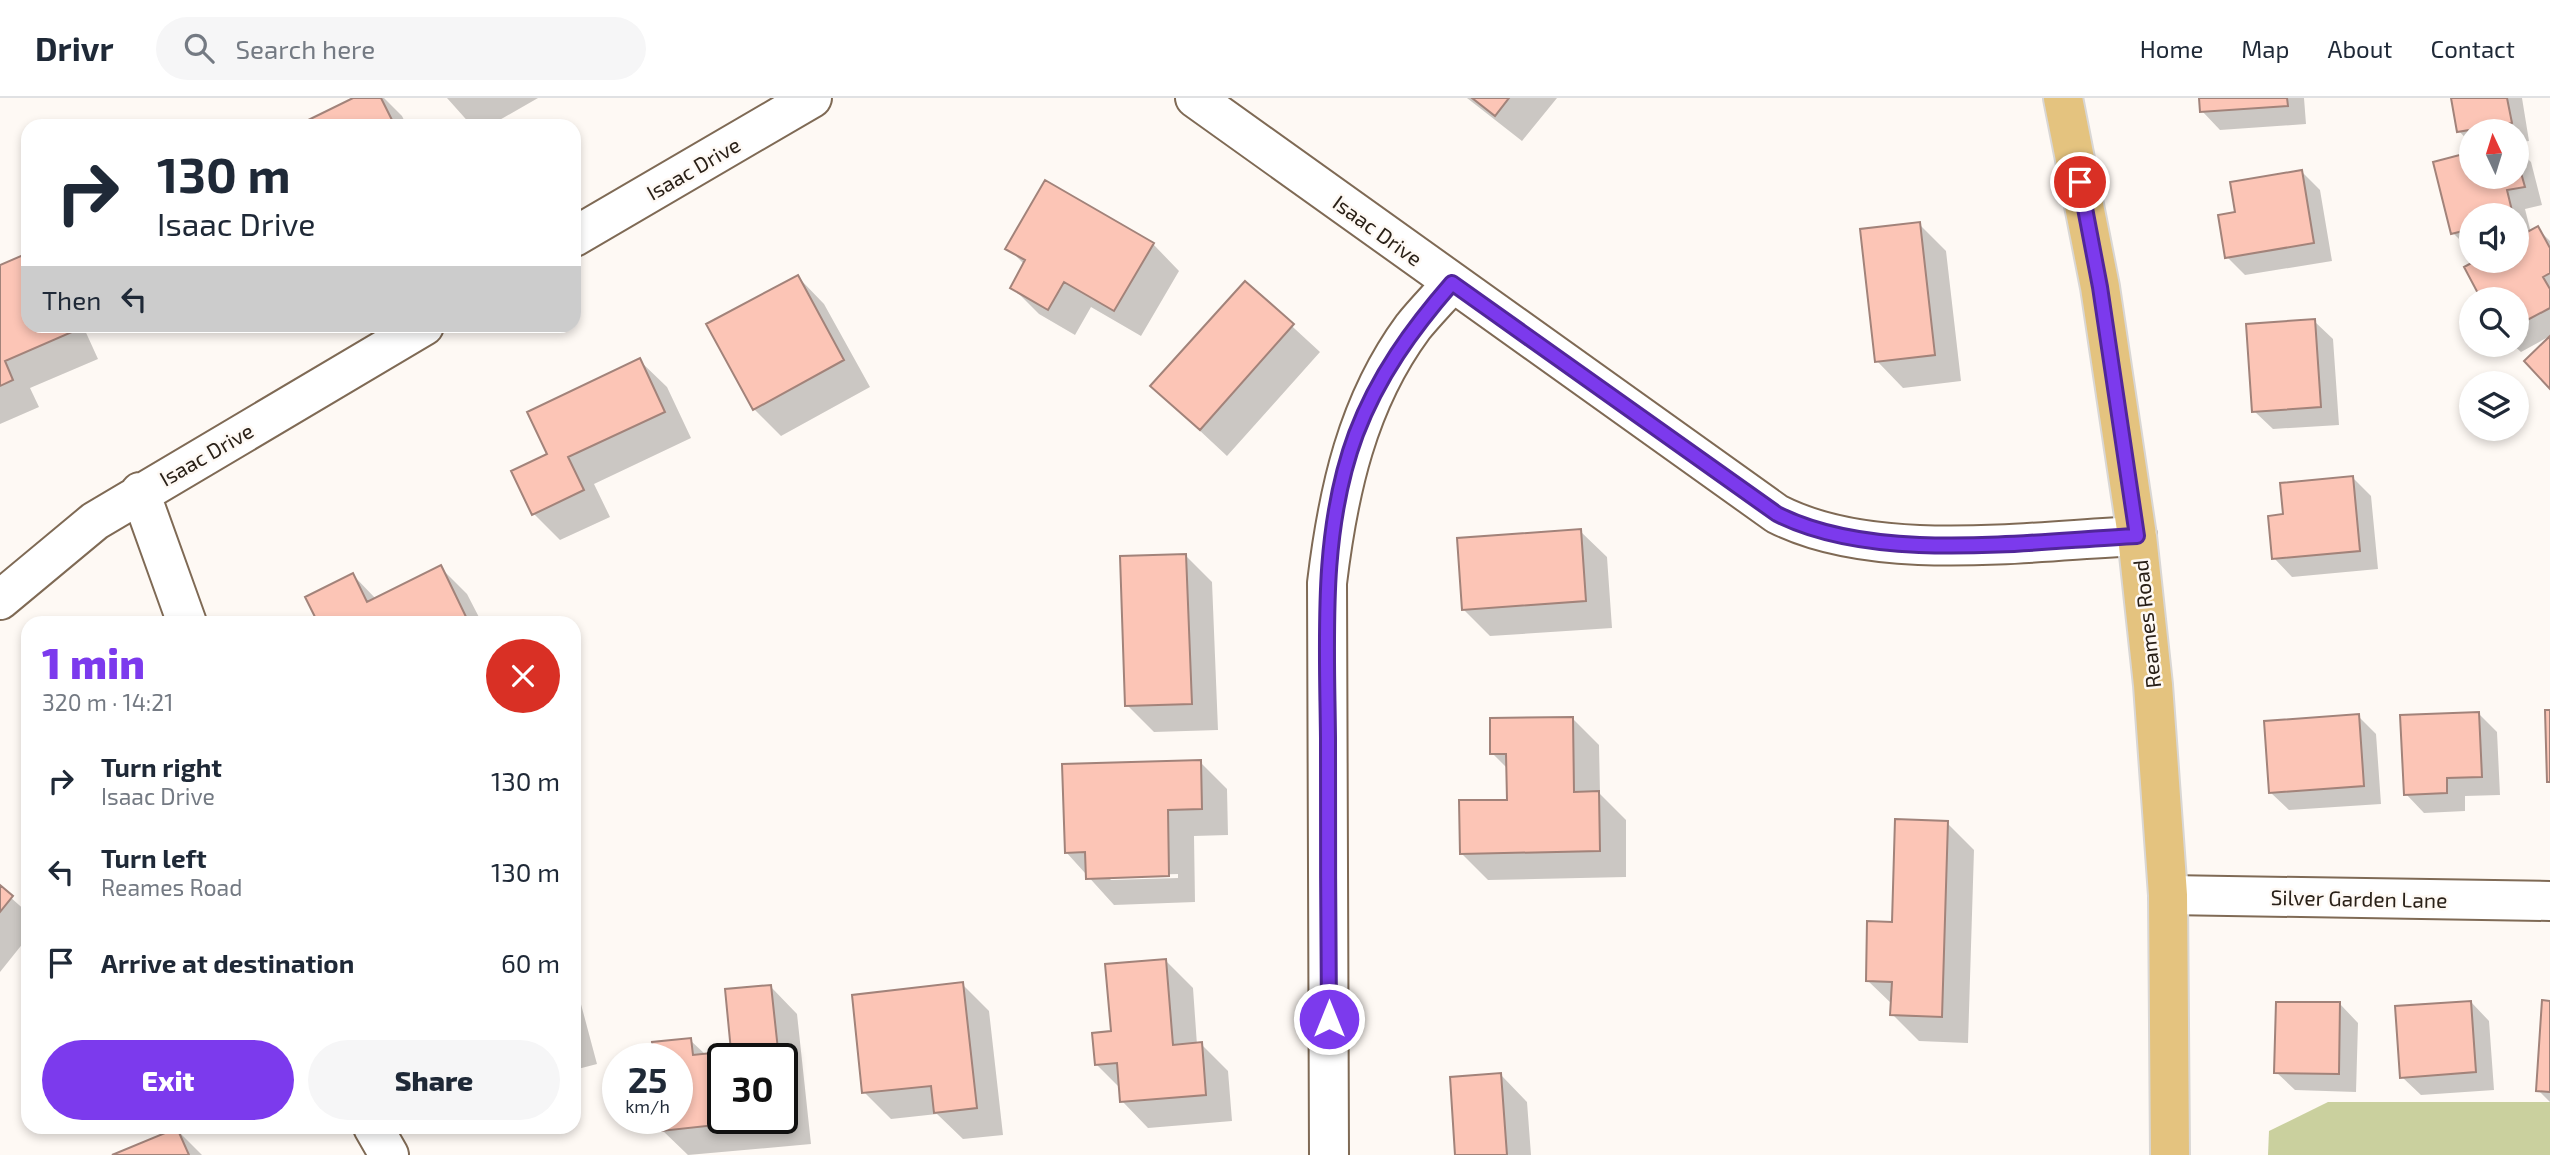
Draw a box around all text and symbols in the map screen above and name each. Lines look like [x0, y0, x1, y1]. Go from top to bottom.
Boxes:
search box [156, 17, 646, 80]
text: Drivr [35, 28, 114, 68]
icon: search [180, 29, 218, 67]
text: Search here [236, 33, 375, 64]
text: Home [2140, 34, 2203, 63]
text: Map [2241, 34, 2289, 63]
text: About [2327, 34, 2393, 63]
text: Contact [2431, 34, 2515, 63]
north arrow [2459, 119, 2529, 189]
map controls [2459, 119, 2529, 441]
street label: Isaac Drive [642, 131, 744, 205]
text: 130 m [157, 144, 291, 203]
icon: right [42, 147, 133, 238]
pin [2050, 152, 2110, 212]
icon: arrive [2061, 163, 2099, 201]
street label: Isaac Drive [1329, 189, 1427, 271]
button: sound [2459, 203, 2529, 273]
text: Isaac Drive [157, 204, 316, 242]
icon: left [115, 280, 153, 318]
text: Then [42, 284, 101, 315]
button: search [2459, 287, 2529, 357]
button: layers [2459, 371, 2529, 441]
street label: Isaac Drive [155, 417, 257, 491]
street label: Reames Road [2127, 559, 2165, 689]
text: 1 min [42, 637, 145, 687]
button: close [486, 639, 560, 713]
text: 320 m · 14:21 [42, 688, 173, 716]
text: Turn right [101, 751, 222, 782]
icon: right [42, 762, 80, 800]
text: 130 m [491, 765, 560, 796]
text: Isaac Drive [101, 782, 215, 810]
text: Turn left [101, 842, 207, 873]
icon: left [42, 853, 80, 891]
text: 130 m [491, 856, 560, 887]
text: Reames Road [101, 873, 242, 901]
street label: Silver Garden Lane [2270, 884, 2448, 912]
icon: arrive [42, 944, 80, 982]
text: Arrive at destination [101, 947, 354, 978]
text: 60 m [501, 947, 560, 978]
position arrow [1292, 982, 1366, 1056]
button: Exit [42, 1040, 294, 1120]
button: Share [308, 1040, 560, 1120]
speed limit sign: 30 [707, 1043, 798, 1134]
text: 25 [628, 1058, 667, 1100]
text: km/h [625, 1095, 670, 1117]

